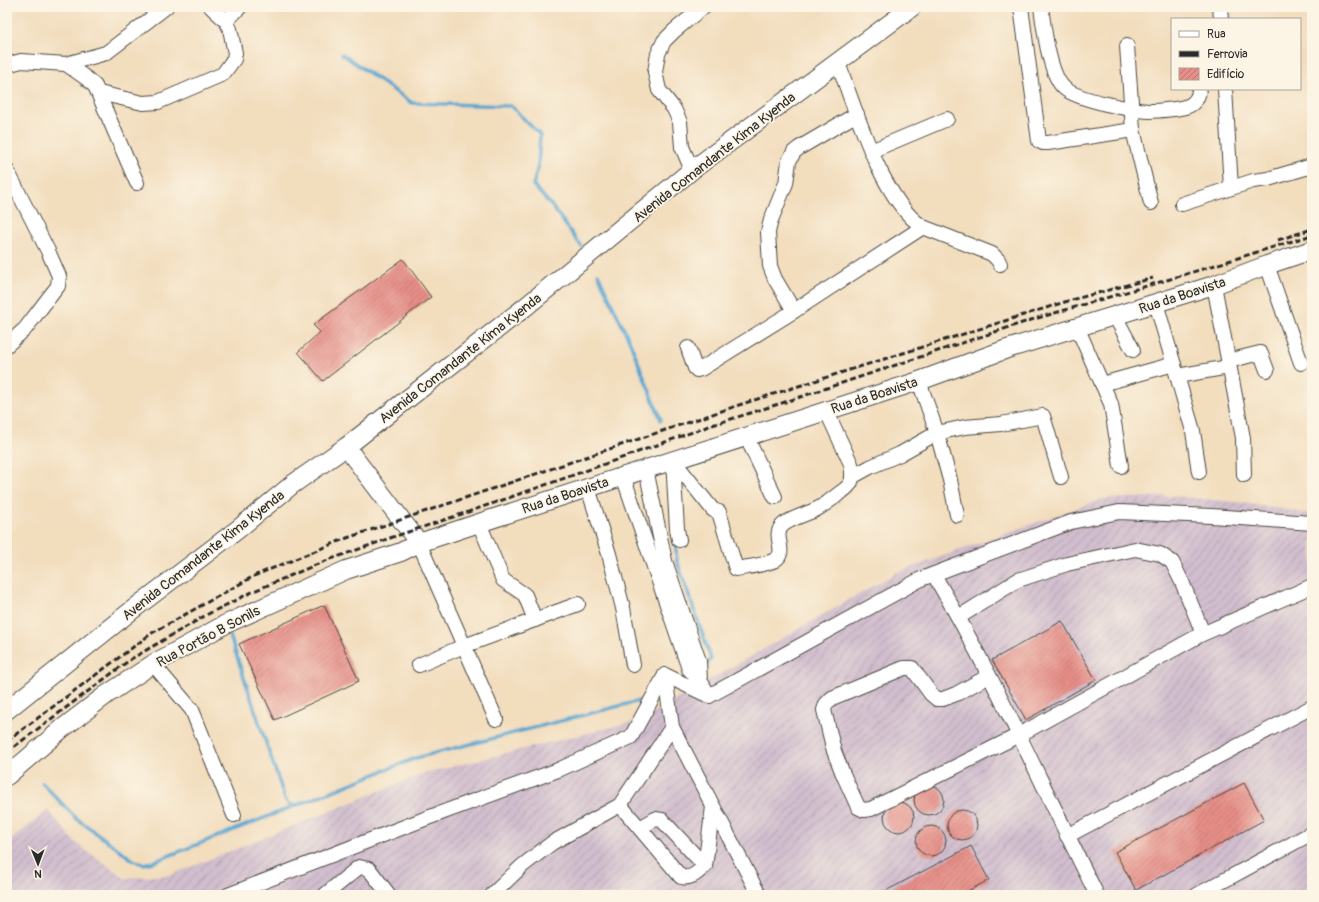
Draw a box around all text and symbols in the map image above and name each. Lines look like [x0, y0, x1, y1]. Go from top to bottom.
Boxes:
legend [1171, 18, 1301, 90]
text: Rua [1207, 27, 1226, 42]
text: Ferrovia [1207, 47, 1248, 62]
text: Edifício [1207, 67, 1245, 82]
street label: Avenida Comandante Kima Kyenda [630, 89, 799, 226]
street label: Rua da Boavista [1137, 273, 1228, 318]
street label: Avenida Comandante Kima Kyenda [376, 290, 545, 427]
street label: Rua da Boavista [829, 373, 920, 418]
street label: Rua da Boavista [520, 473, 611, 518]
street label: Avenida Comandante Kima Kyenda [119, 487, 288, 624]
street label: Rua Portão B Sonils [154, 602, 264, 671]
north arrow [18, 844, 58, 884]
text: N [34, 867, 42, 880]

